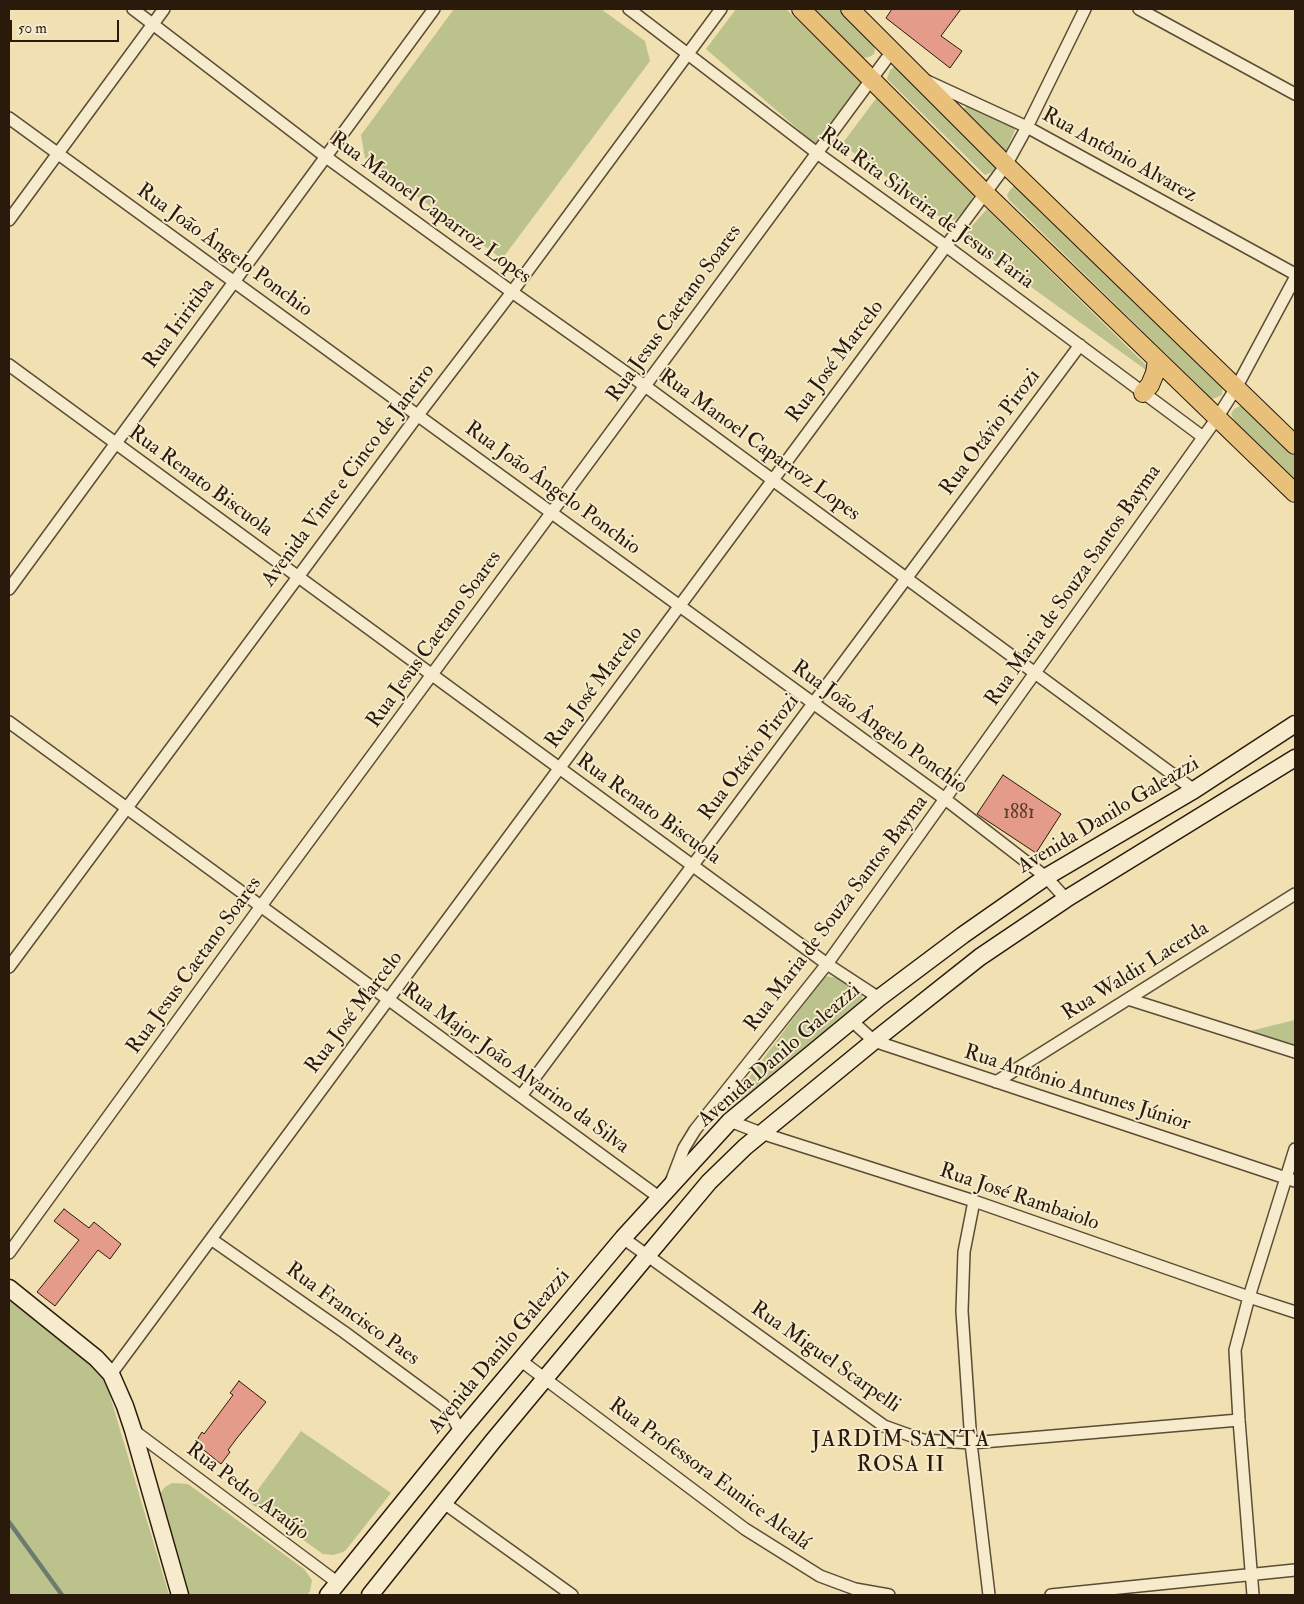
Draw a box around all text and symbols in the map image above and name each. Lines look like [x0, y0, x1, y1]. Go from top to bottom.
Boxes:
scale bar [12, 10, 121, 42]
text: 50 m [18, 19, 47, 38]
street label: Rua Antônio Alvarez [1037, 103, 1201, 209]
street label: Rua Rita Silveira de Jesus Faria [814, 123, 1038, 295]
street label: Rua Manoel Caparroz Lopes [325, 128, 535, 290]
street label: Rua João Ângelo Ponchio [131, 179, 317, 323]
street label: Rua Jesus Caetano Soares [602, 220, 748, 408]
street label: Rua Iriritiba [139, 274, 221, 374]
street label: Rua José Marcelo [782, 296, 890, 428]
street label: Avenida Vinte e Cinco de Janeiro [257, 360, 441, 592]
street label: Rua Manoel Caparroz Lopes [654, 365, 864, 527]
street label: Rua Otávio Pirozi [935, 365, 1047, 501]
street label: Rua João Ângelo Ponchio [459, 417, 645, 561]
street label: Rua Renato Biscuola [123, 421, 277, 543]
street label: Rua Maria de Souza Santos Bayma [981, 460, 1167, 712]
street label: Rua Jesus Caetano Soares [362, 546, 508, 734]
street label: Rua José Marcelo [541, 622, 649, 754]
street label: Rua João Ângelo Ponchio [786, 656, 972, 800]
street label: Rua Otávio Pirozi [694, 690, 806, 826]
street label: Rua Renato Biscuola [571, 749, 725, 871]
street label: Avenida Danilo Galeazzi [1014, 752, 1204, 880]
street label: Rua Maria de Souza Santos Bayma [740, 791, 934, 1037]
house number: 1881 [1003, 803, 1035, 825]
street label: Rua Jesus Caetano Soares [122, 872, 268, 1060]
street label: Rua Waldir Lacerda [1058, 917, 1214, 1027]
street label: Rua José Marcelo [301, 947, 409, 1079]
street label: Rua Major João Alvarino da Silva [397, 978, 633, 1160]
street label: Avenida Danilo Galeazzi [694, 979, 866, 1133]
street label: Rua Antônio Antunes Júnior [961, 1040, 1193, 1138]
street label: Rua José Rambaiolo [936, 1159, 1102, 1237]
street label: Rua Francisco Paes [280, 1258, 424, 1372]
street label: Avenida Danilo Galeazzi [424, 1265, 576, 1439]
street label: Rua Miguel Scarpelli [745, 1297, 905, 1419]
street label: Rua Professora Eunice Alcalá [603, 1393, 815, 1557]
district label: JARDIM SANTA ROSA II [810, 1428, 992, 1480]
street label: Rua Pedro Araújo [181, 1438, 313, 1546]

